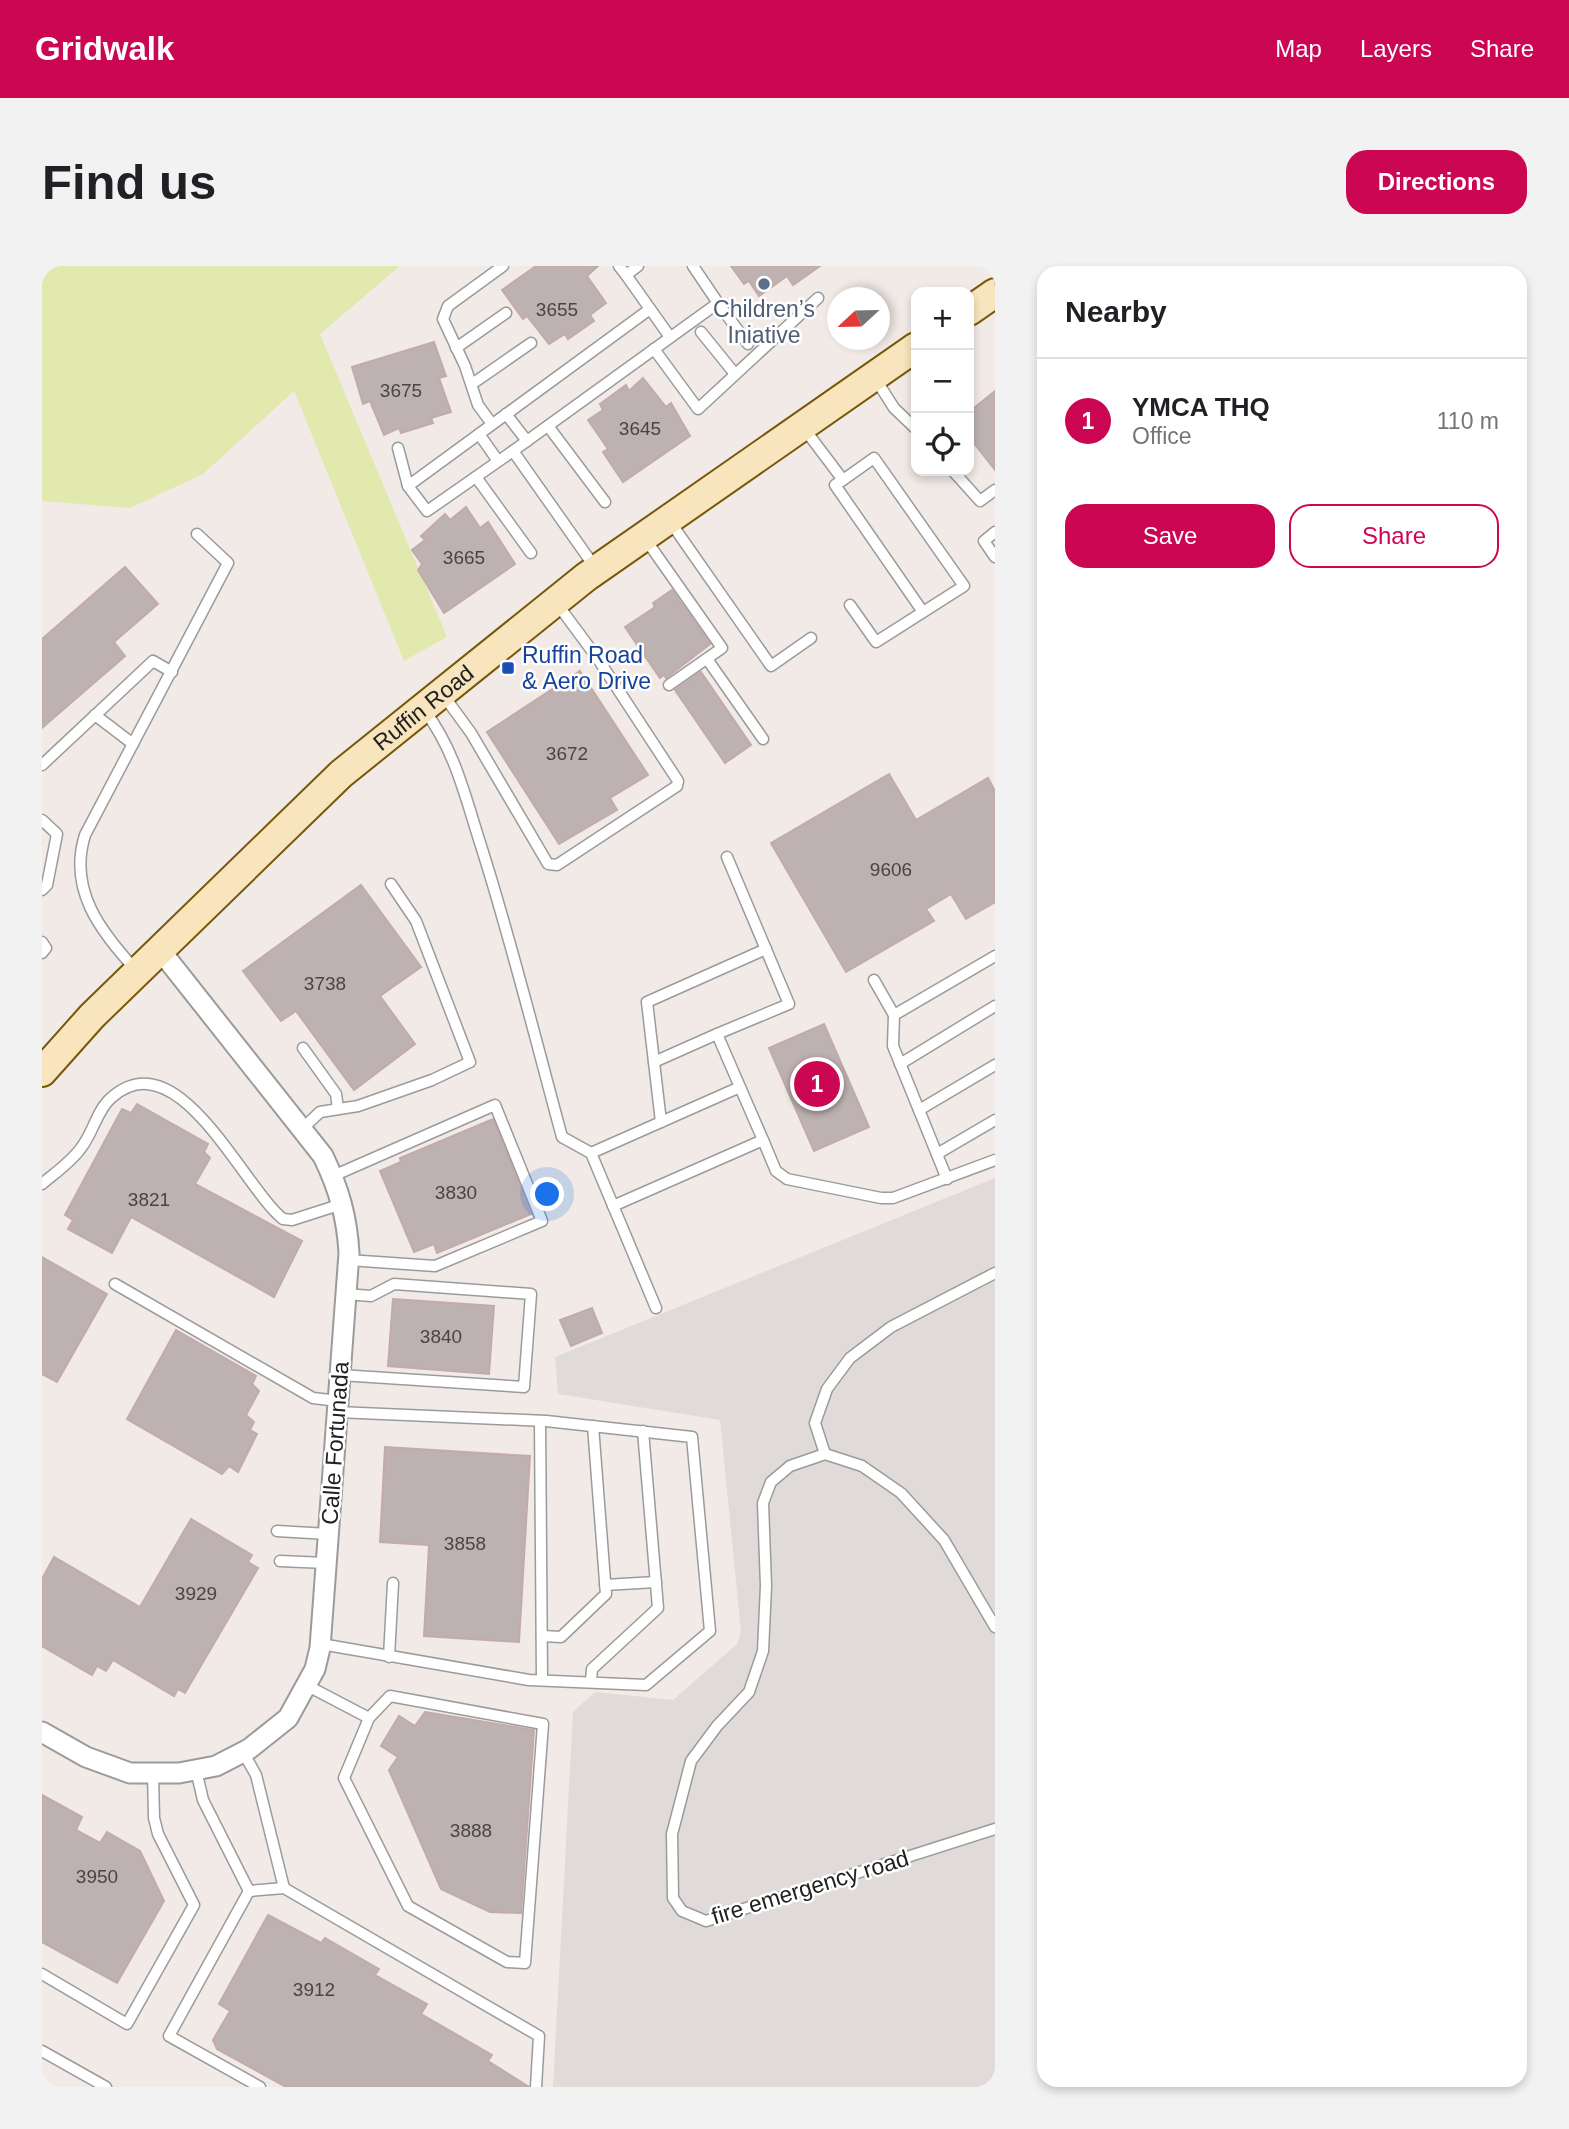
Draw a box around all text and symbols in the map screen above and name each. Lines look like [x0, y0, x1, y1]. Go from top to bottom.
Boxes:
text: Gridwalk [35, 30, 174, 67]
text: Map [1275, 35, 1322, 62]
text: Layers [1360, 35, 1432, 62]
text: Share [1470, 35, 1534, 62]
button: Directions [1346, 150, 1527, 214]
text: Find us [42, 155, 216, 209]
marker: Children’s Iniative [756, 276, 772, 292]
north arrow [827, 287, 890, 350]
map controls [911, 287, 974, 476]
button: + [911, 287, 974, 350]
text: Nearby [1065, 295, 1167, 328]
place label: Children’s Iniative [713, 296, 815, 348]
house number: 3655 [536, 299, 578, 320]
button: − [911, 350, 974, 413]
house number: 3675 [380, 380, 422, 401]
text: YMCA THQ [1132, 392, 1270, 422]
text: 1 [1082, 408, 1094, 434]
text: 110 m [1437, 408, 1499, 434]
button: locate [911, 413, 974, 476]
house number: 3645 [619, 418, 661, 439]
text: Office [1132, 423, 1192, 449]
button: Save [1065, 504, 1275, 568]
button: Share [1289, 504, 1499, 568]
house number: 3665 [443, 547, 485, 568]
place label: Ruffin Road & Aero Drive [522, 642, 651, 694]
street label: Ruffin Road [368, 660, 479, 756]
marker: Ruffin Road & Aero Drive [500, 660, 516, 676]
house number: 3672 [546, 743, 588, 764]
house number: 9606 [870, 859, 912, 880]
house number: 3738 [304, 973, 346, 994]
pin: 1 [794, 1058, 840, 1110]
your location [530, 1177, 564, 1211]
house number: 3830 [435, 1182, 477, 1203]
house number: 3821 [128, 1189, 170, 1210]
house number: 3840 [420, 1326, 462, 1347]
street label: Calle Fortunada [316, 1360, 354, 1526]
house number: 3858 [444, 1533, 486, 1554]
house number: 3929 [175, 1583, 217, 1604]
house number: 3888 [450, 1820, 492, 1841]
street label: fire emergency road [708, 1845, 912, 1929]
house number: 3950 [76, 1866, 118, 1887]
house number: 3912 [293, 1979, 335, 2000]

